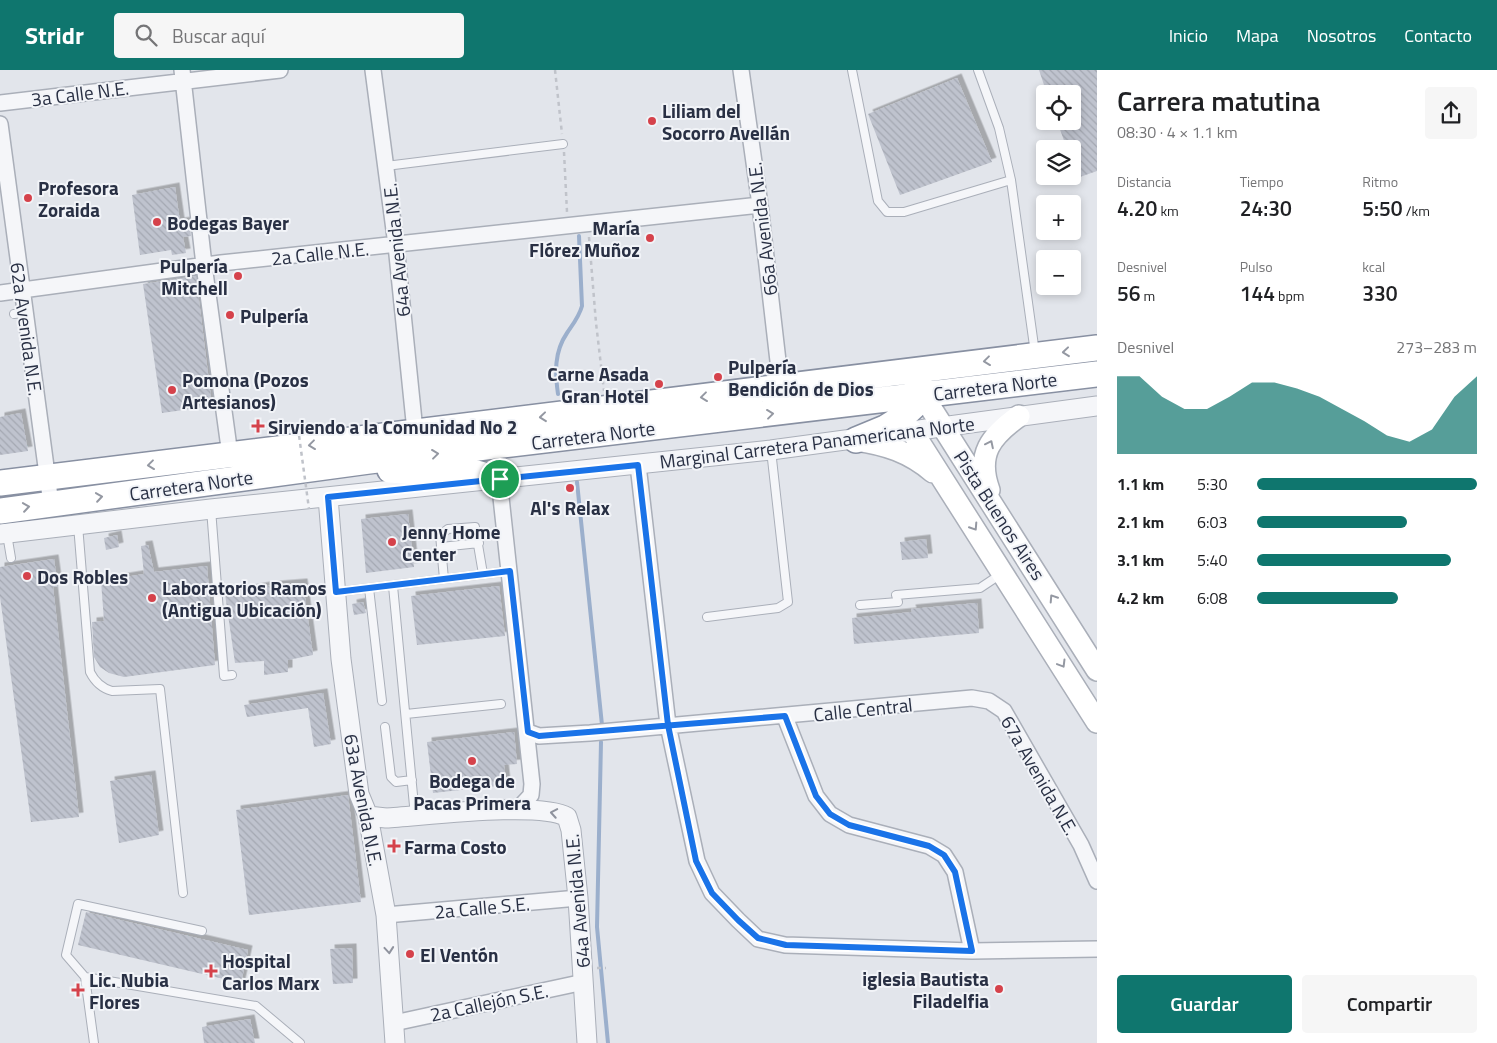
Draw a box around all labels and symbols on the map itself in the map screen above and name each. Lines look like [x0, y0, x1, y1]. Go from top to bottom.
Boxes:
street label: 3a Calle N.E. [29, 73, 131, 113]
place label: Liliam del Socorro Avellán [662, 96, 790, 147]
marker: Liliam del Socorro Avellán [646, 115, 658, 127]
street label: 66a Avenida N.E. [739, 161, 785, 297]
place label: Profesora Zoraida [38, 173, 119, 224]
street label: 64a Avenida N.E. [375, 182, 417, 318]
marker: Profesora Zoraida [22, 192, 34, 204]
place label: Bodegas Bayer [167, 208, 289, 237]
place label: María Flórez Muñoz [529, 213, 640, 264]
marker: Bodegas Bayer [151, 216, 163, 228]
marker: María Flórez Muñoz [644, 232, 656, 244]
street label: 2a Calle N.E. [270, 233, 370, 273]
place label: Pulpería Mitchell [159, 251, 228, 302]
street label: 62a Avenida N.E. [3, 261, 51, 397]
marker: Pulpería Mitchell [232, 270, 244, 282]
place label: Pulpería [240, 301, 309, 330]
marker: Pulpería [224, 309, 236, 321]
one-way arrow [1062, 346, 1070, 357]
place label: Pulpería Bendición de Dios [728, 352, 874, 403]
one-way arrow [983, 355, 991, 366]
place label: Carne Asada Gran Hotel [547, 359, 649, 410]
street label: Carretera Norte [931, 364, 1059, 408]
place label: Pomona (Pozos Artesianos) [182, 365, 309, 416]
marker: Pulpería Bendición de Dios [712, 371, 724, 383]
marker: Carne Asada Gran Hotel [653, 378, 665, 390]
marker: Pomona (Pozos Artesianos) [166, 384, 178, 396]
one-way arrow [700, 391, 708, 402]
street label: Marginal Carretera Panamericana Norte [658, 408, 976, 476]
one-way arrow [767, 409, 775, 420]
one-way arrow [538, 411, 546, 422]
place label: Sirviendo a la Comunidad No 2 [268, 412, 517, 441]
street label: Carretera Norte [529, 413, 657, 457]
marker: Sirviendo a la Comunidad No 2 [252, 420, 264, 432]
one-way arrow [308, 439, 316, 450]
one-way arrow [984, 440, 994, 449]
street label: Pista Buenos Aires [947, 444, 1053, 586]
one-way arrow [431, 449, 439, 460]
pin [479, 458, 521, 500]
one-way arrow [146, 459, 154, 470]
street label: Carretera Norte [127, 462, 255, 508]
marker: Al's Relax [564, 482, 576, 494]
one-way arrow [95, 493, 103, 503]
place label: Al's Relax [530, 493, 610, 522]
one-way arrow [21, 503, 30, 513]
place label: Jenny Home Center [402, 517, 501, 568]
one-way arrow [968, 522, 978, 531]
marker: Jenny Home Center [386, 536, 398, 548]
place label: Dos Robles [37, 562, 128, 591]
marker: Dos Robles [21, 570, 33, 582]
place label: Laboratorios Ramos (Antigua Ubicación) [162, 573, 327, 624]
marker: Laboratorios Ramos (Antigua Ubicación) [146, 592, 158, 604]
one-way arrow [1050, 594, 1060, 603]
one-way arrow [1055, 659, 1065, 668]
street label: Calle Central [812, 689, 914, 729]
street label: 67a Avenida N.E. [994, 710, 1086, 840]
street label: 63a Avenida N.E. [337, 731, 391, 869]
marker: Bodega de Pacas Primera [466, 755, 478, 767]
place label: Bodega de Pacas Primera [413, 766, 531, 817]
one-way arrow [549, 808, 558, 819]
place label: Farma Costo [404, 832, 507, 861]
street label: 64a Avenida N.E. [557, 833, 597, 969]
marker: Farma Costo [388, 840, 400, 852]
street label: 2a Calle S.E. [433, 888, 531, 926]
place label: El Ventón [420, 940, 498, 969]
place label: Hospital Carlos Marx [222, 946, 320, 997]
one-way arrow [383, 946, 394, 954]
marker: El Ventón [404, 948, 416, 960]
marker: Hospital Carlos Marx [204, 964, 218, 978]
place label: iglesia Bautista Filadelfia [862, 964, 989, 1015]
place label: Lic. Nubia Flores [89, 965, 169, 1016]
street label: 2a Callejón S.E. [427, 975, 551, 1029]
marker: Lic. Nubia Flores [71, 983, 85, 997]
marker: iglesia Bautista Filadelfia [993, 983, 1005, 995]

